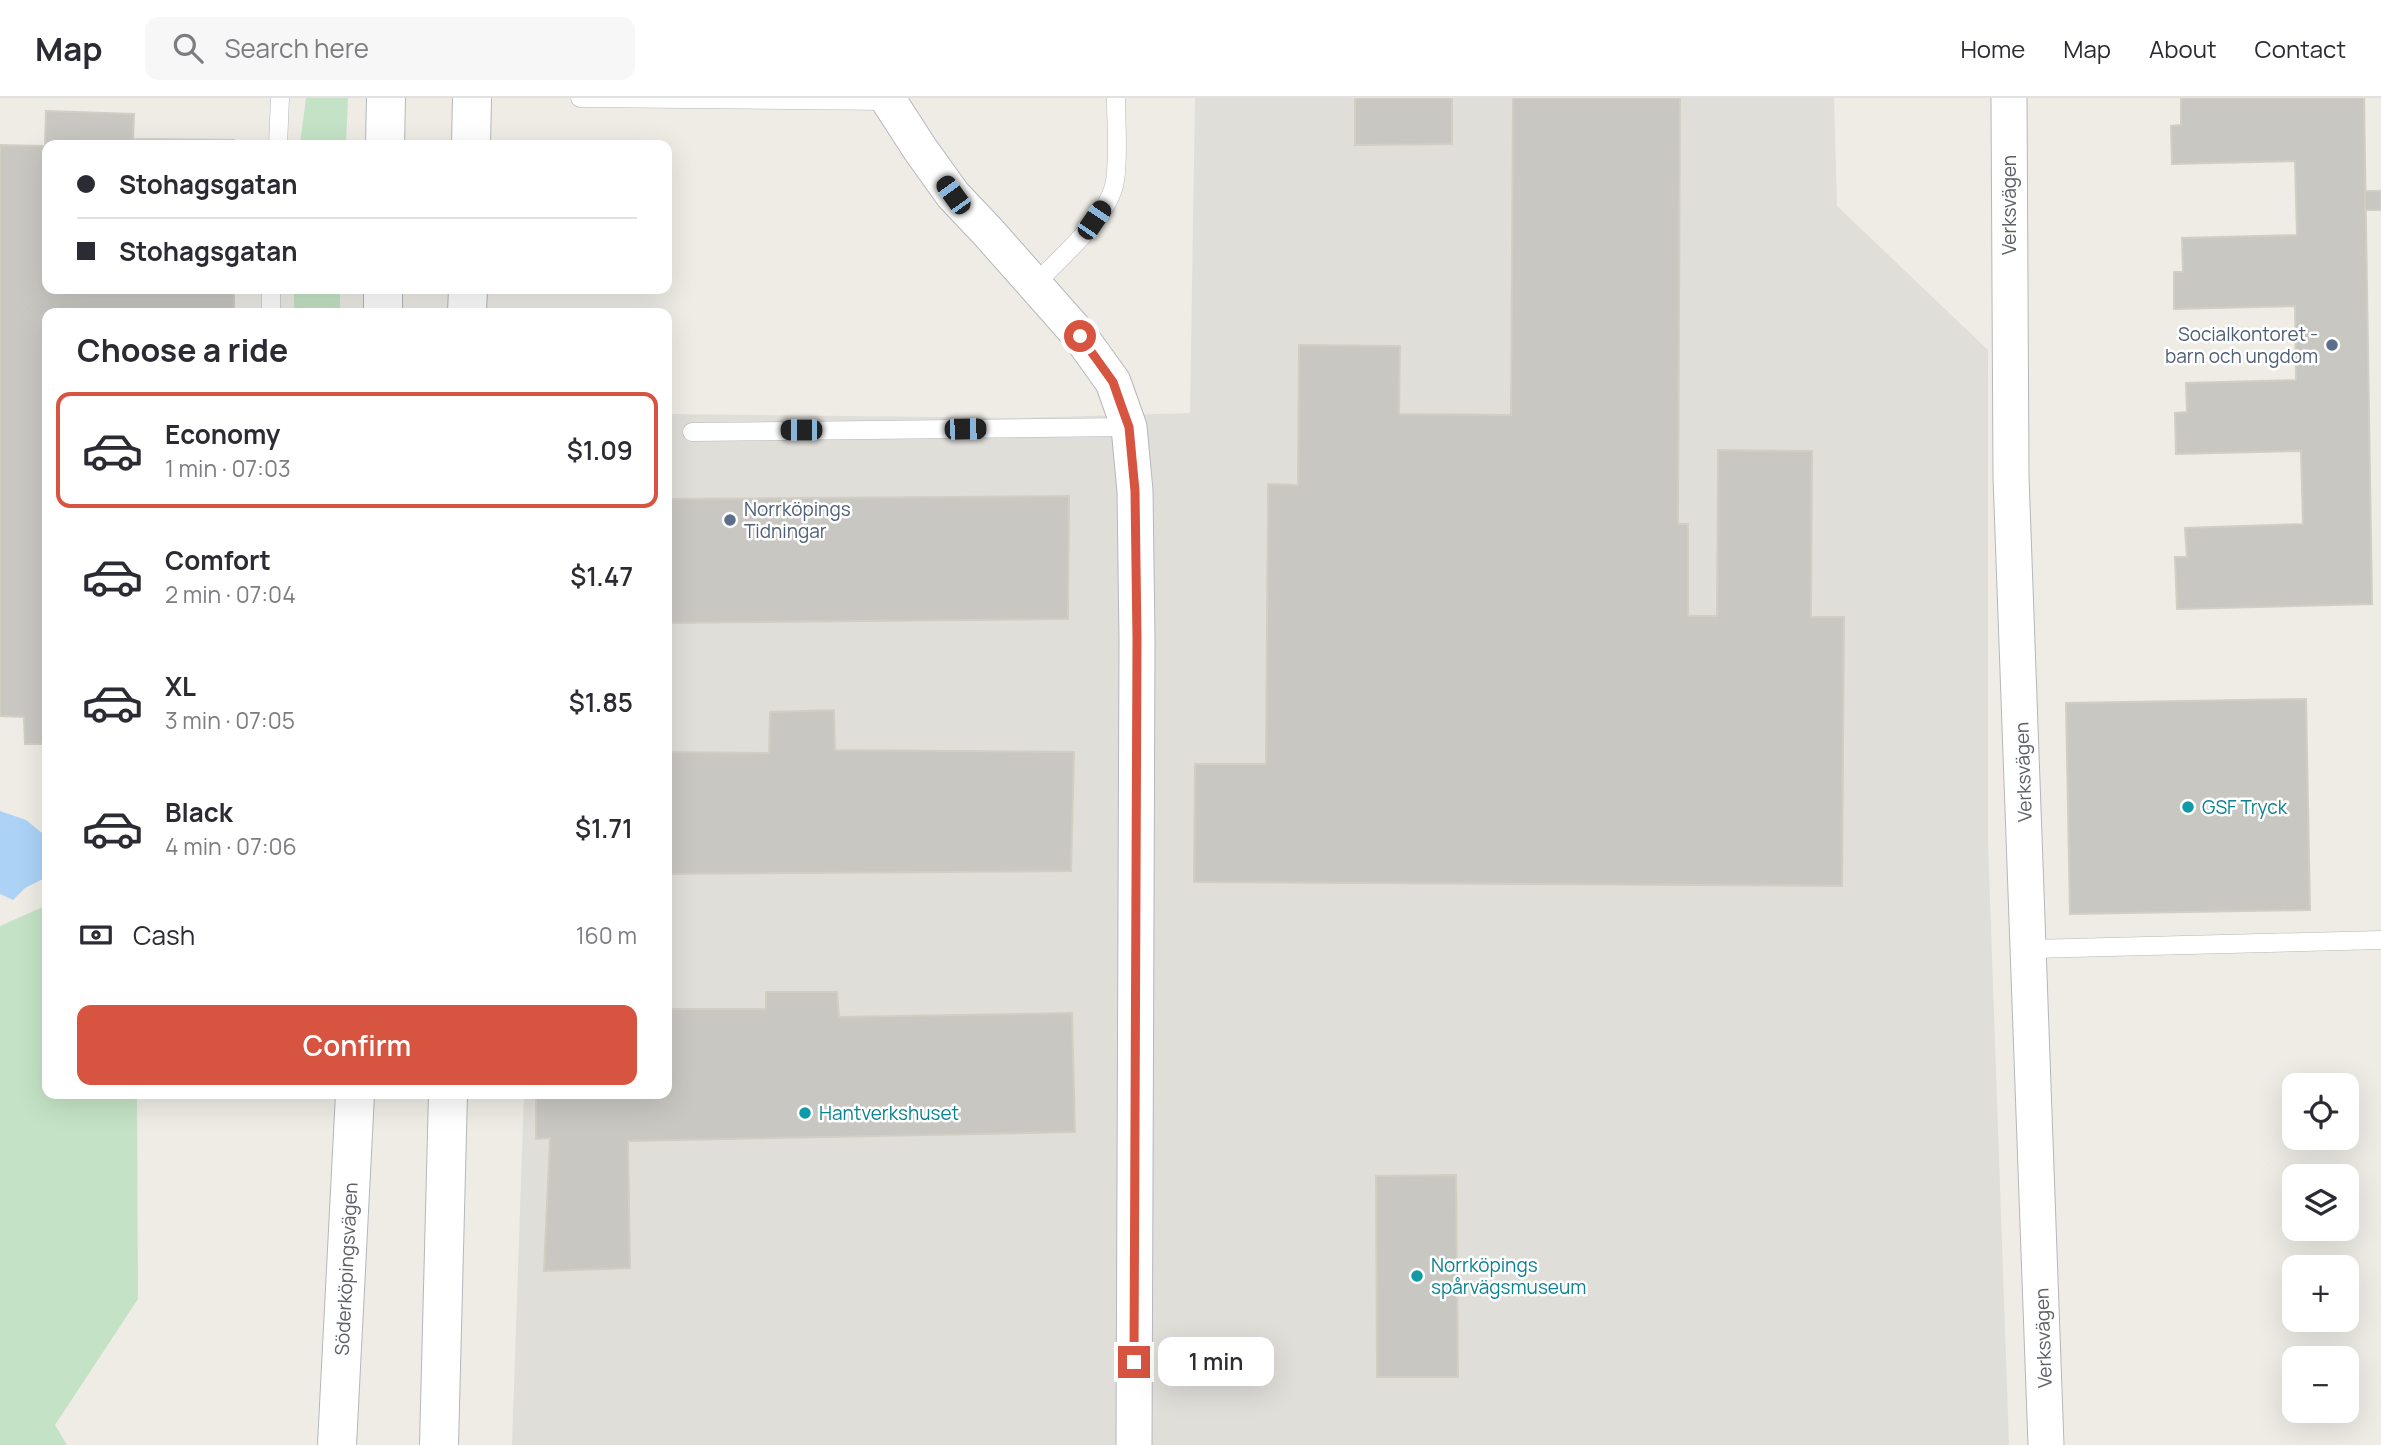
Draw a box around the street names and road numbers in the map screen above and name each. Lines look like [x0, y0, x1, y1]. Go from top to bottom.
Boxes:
street label: Verksvägen [1996, 155, 2022, 255]
street label: Verksvägen [2008, 722, 2038, 822]
street label: Söderköpingsvägen [328, 1182, 364, 1356]
street label: Verksvägen [2028, 1288, 2058, 1388]

